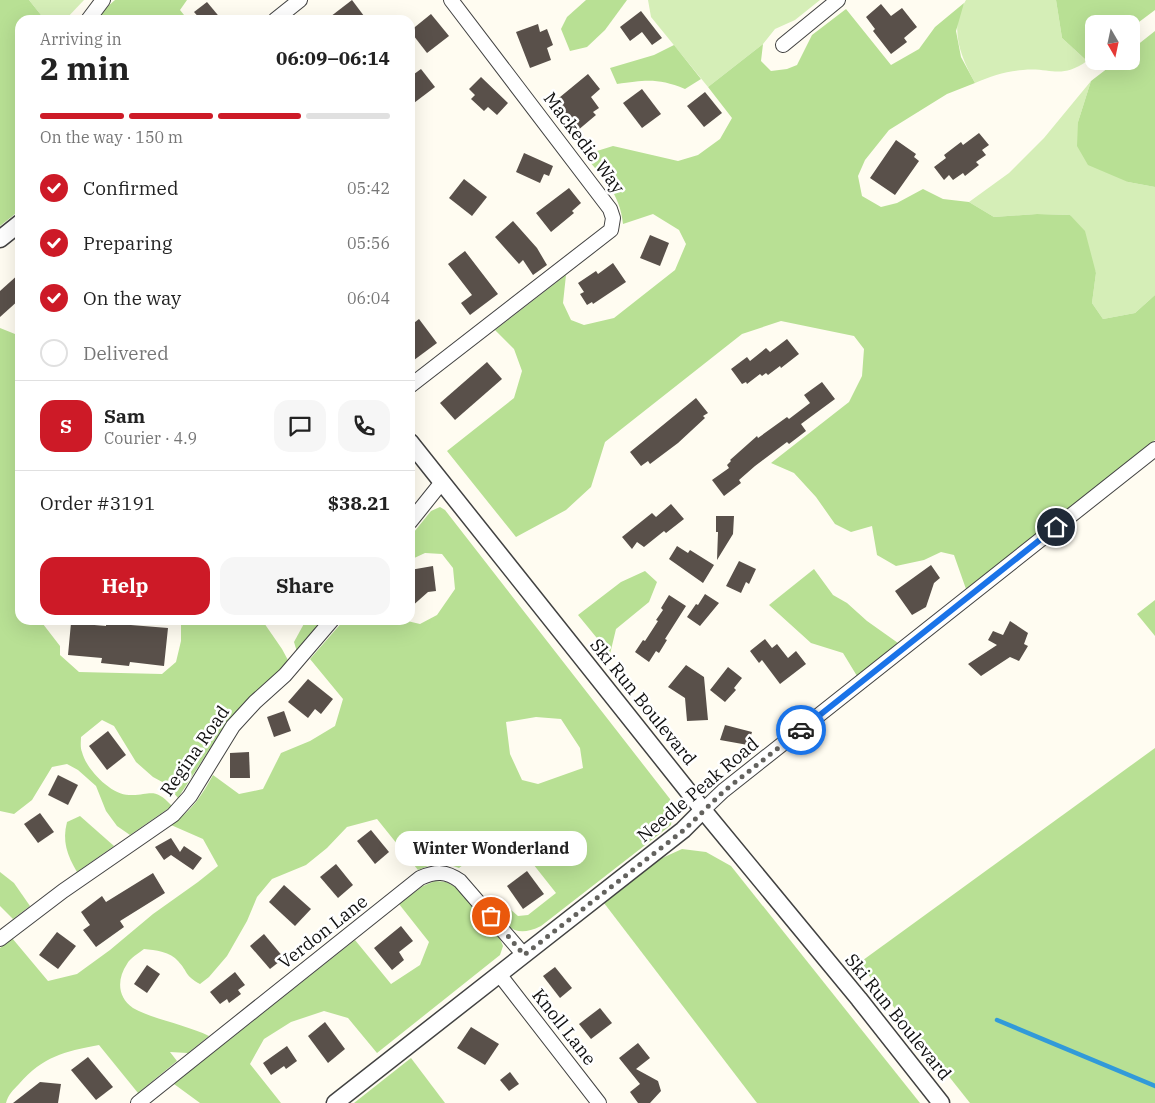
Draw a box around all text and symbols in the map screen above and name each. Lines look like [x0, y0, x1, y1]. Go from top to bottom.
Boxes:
north arrow [1085, 15, 1140, 70]
map controls [1085, 15, 1140, 70]
text: Arriving in [40, 29, 122, 49]
text: 06:09–06:14 [276, 46, 390, 70]
text: 2 min [40, 47, 130, 89]
street label: Mackedie Way [539, 87, 630, 198]
text: On the way · 150 m [40, 127, 183, 147]
icon: check [40, 174, 68, 202]
text: Confirmed [83, 176, 178, 200]
text: 05:42 [347, 178, 390, 198]
icon: check [40, 229, 68, 257]
text: Preparing [83, 231, 172, 255]
text: 05:56 [347, 233, 390, 253]
icon: check [40, 284, 68, 312]
text: On the way [83, 286, 181, 310]
text: 06:04 [347, 288, 390, 308]
text: Delivered [83, 341, 169, 365]
button: chat [274, 400, 326, 452]
button: phone [338, 400, 390, 452]
text: Sam [104, 404, 145, 428]
text: S [60, 414, 72, 438]
text: Courier · 4.9 [104, 428, 197, 448]
text: Order #3191 [40, 491, 155, 515]
text: $38.21 [328, 491, 390, 515]
pin [1035, 506, 1077, 548]
icon: home [1042, 513, 1070, 541]
button: Help [40, 557, 210, 615]
button: Share [220, 557, 390, 615]
street label: Ski Run Boulevard [585, 634, 702, 770]
street label: Regina Road [155, 701, 234, 800]
courier [776, 705, 826, 755]
icon: car [787, 716, 815, 744]
street label: Needle Peak Road [632, 732, 763, 847]
callout: Winter Wonderland [395, 831, 587, 866]
text: Winter Wonderland [413, 838, 569, 858]
street label: Verdon Lane [273, 890, 372, 974]
pin [470, 895, 512, 937]
icon: bag [477, 902, 505, 930]
street label: Ski Run Boulevard [840, 949, 957, 1085]
street label: Knoll Lane [527, 984, 601, 1070]

